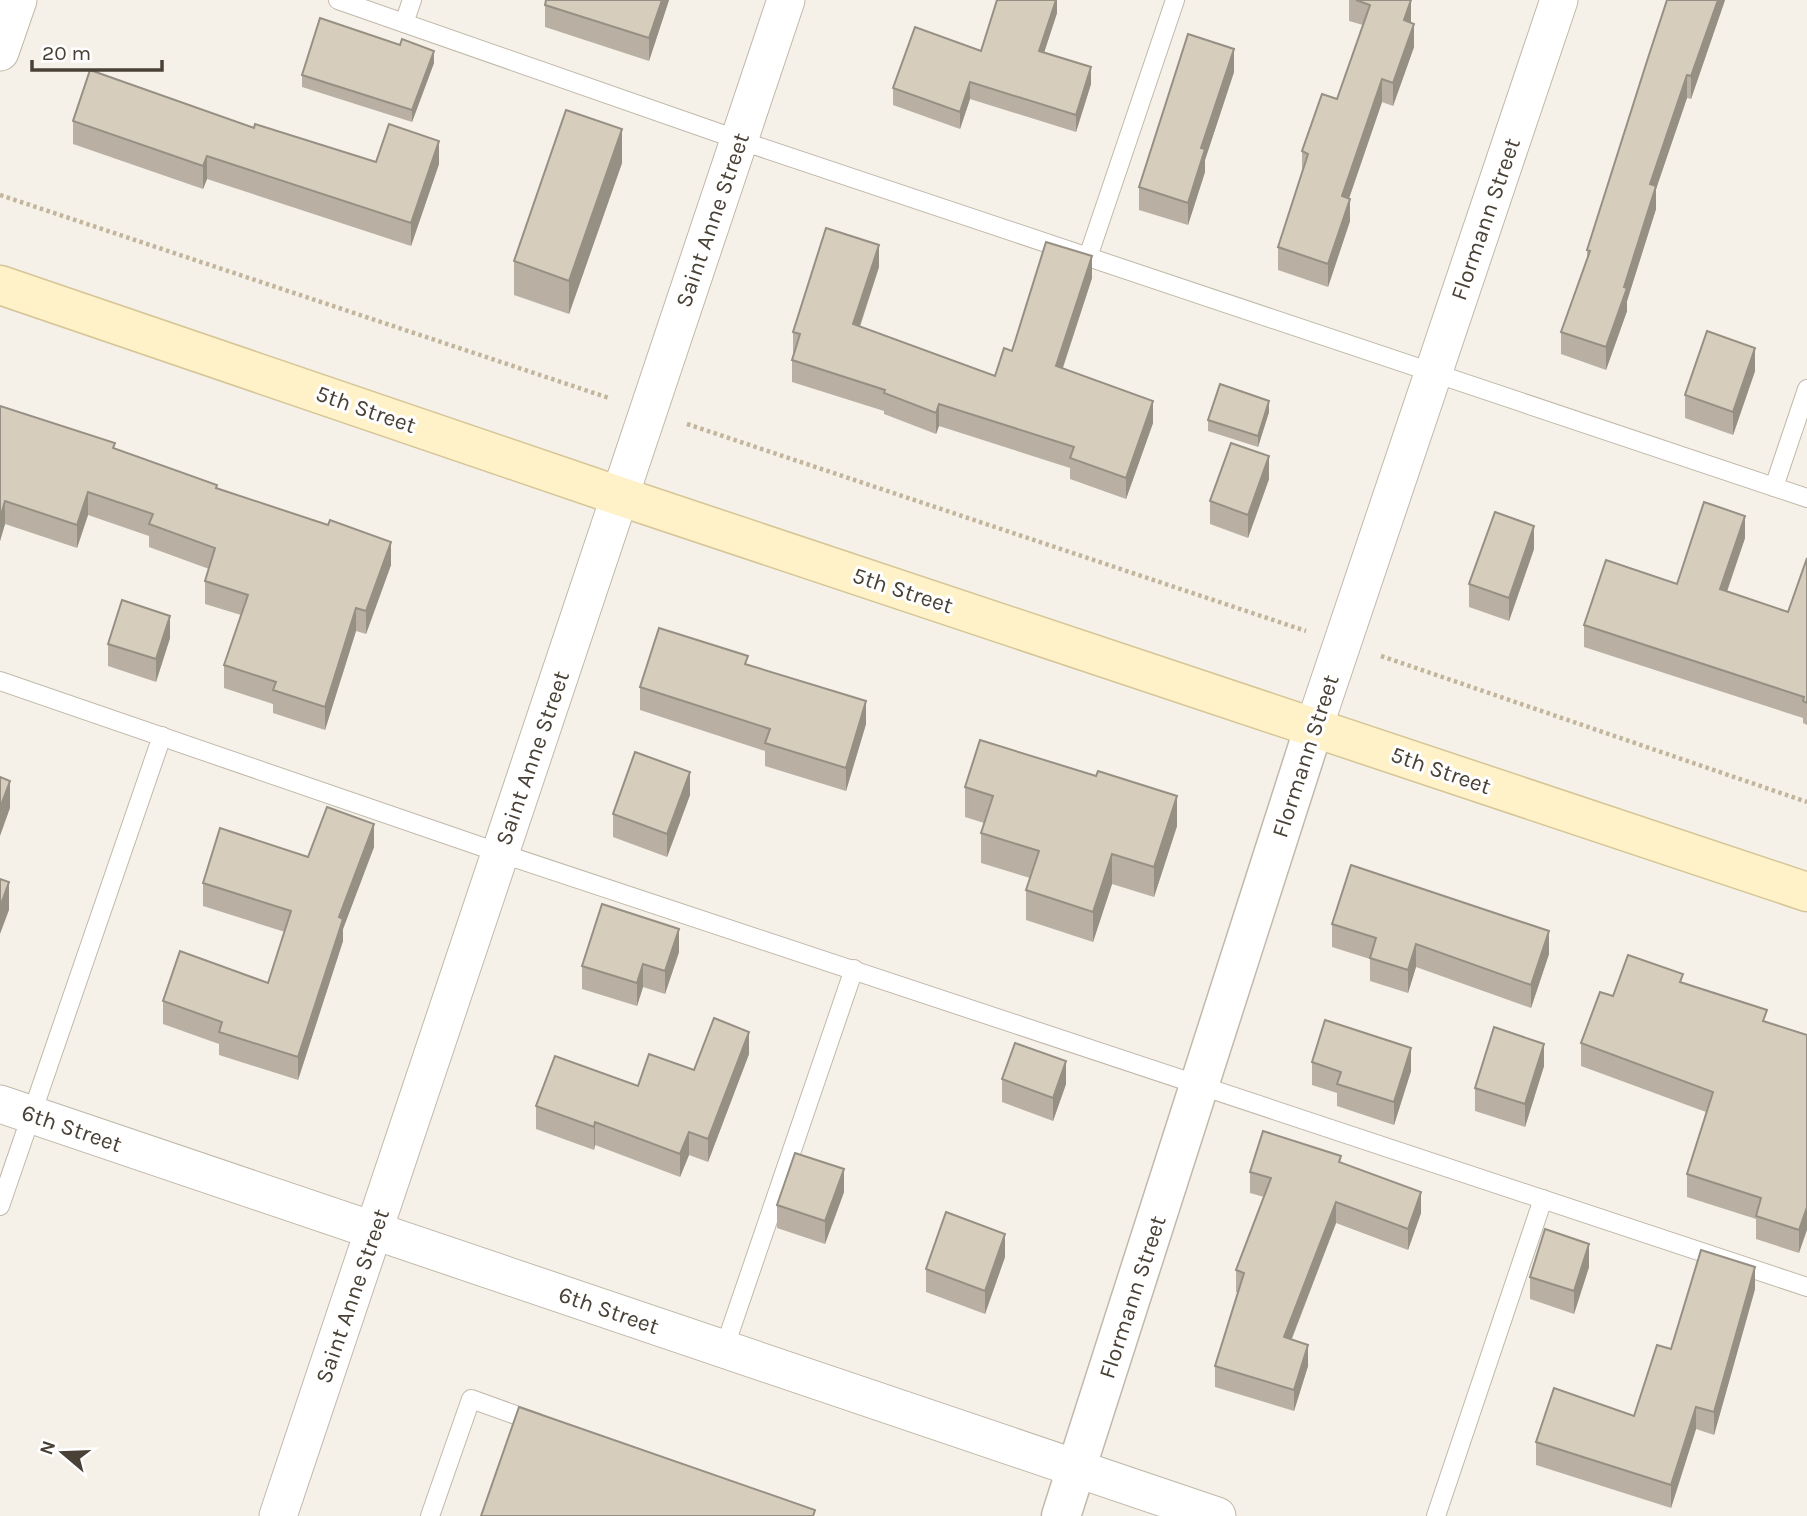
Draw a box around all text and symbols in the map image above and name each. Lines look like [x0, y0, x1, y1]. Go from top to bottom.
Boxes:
scale bar [32, 28, 161, 72]
text: 20 m [42, 41, 91, 65]
street label: Saint Anne Street [670, 129, 755, 311]
street label: Flormann Street [1445, 134, 1526, 304]
street label: 5th Street [312, 380, 420, 439]
street label: 5th Street [849, 562, 957, 620]
street label: Saint Anne Street [490, 667, 575, 849]
street label: Flormann Street [1266, 671, 1345, 841]
street label: 5th Street [1387, 741, 1495, 800]
street label: 6th Street [18, 1099, 126, 1158]
street label: Saint Anne Street [310, 1205, 395, 1387]
street label: Flormann Street [1093, 1212, 1172, 1382]
street label: 6th Street [555, 1281, 663, 1340]
north arrow [28, 1418, 98, 1488]
text: N [35, 1438, 60, 1458]

